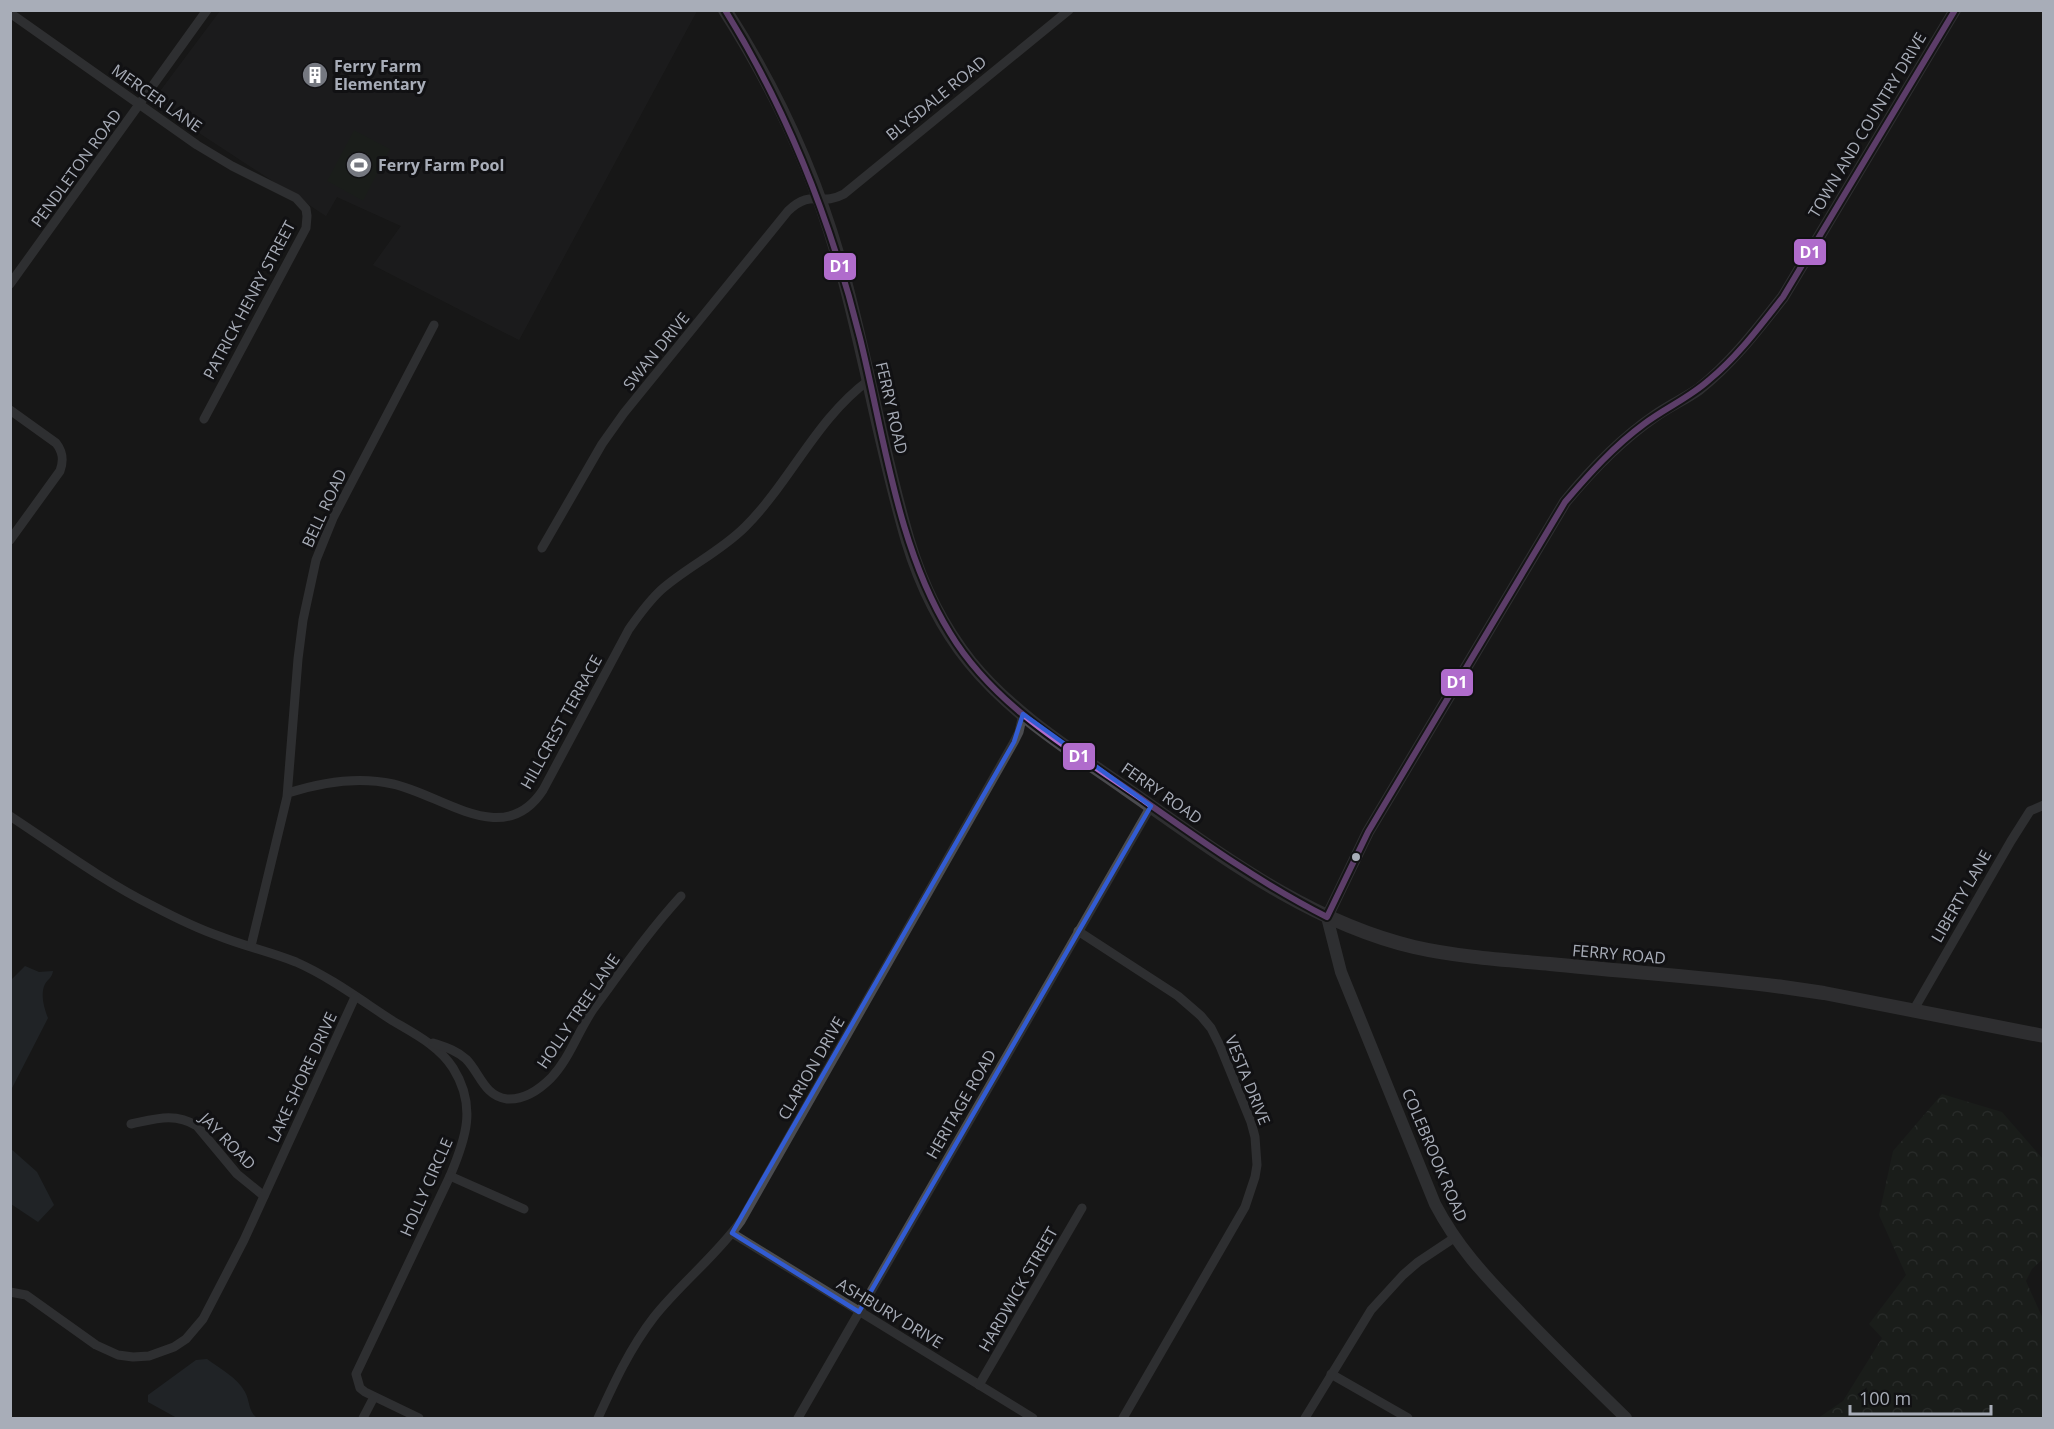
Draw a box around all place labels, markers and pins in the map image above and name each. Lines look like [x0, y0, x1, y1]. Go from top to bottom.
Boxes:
place label: Ferry Farm Elementary [334, 55, 427, 95]
building icon: Ferry Farm Elementary [300, 60, 330, 90]
sports icon: Ferry Farm Pool [344, 150, 374, 180]
place label: Ferry Farm Pool [378, 154, 504, 176]
unlabelled marker [1350, 851, 1362, 863]

